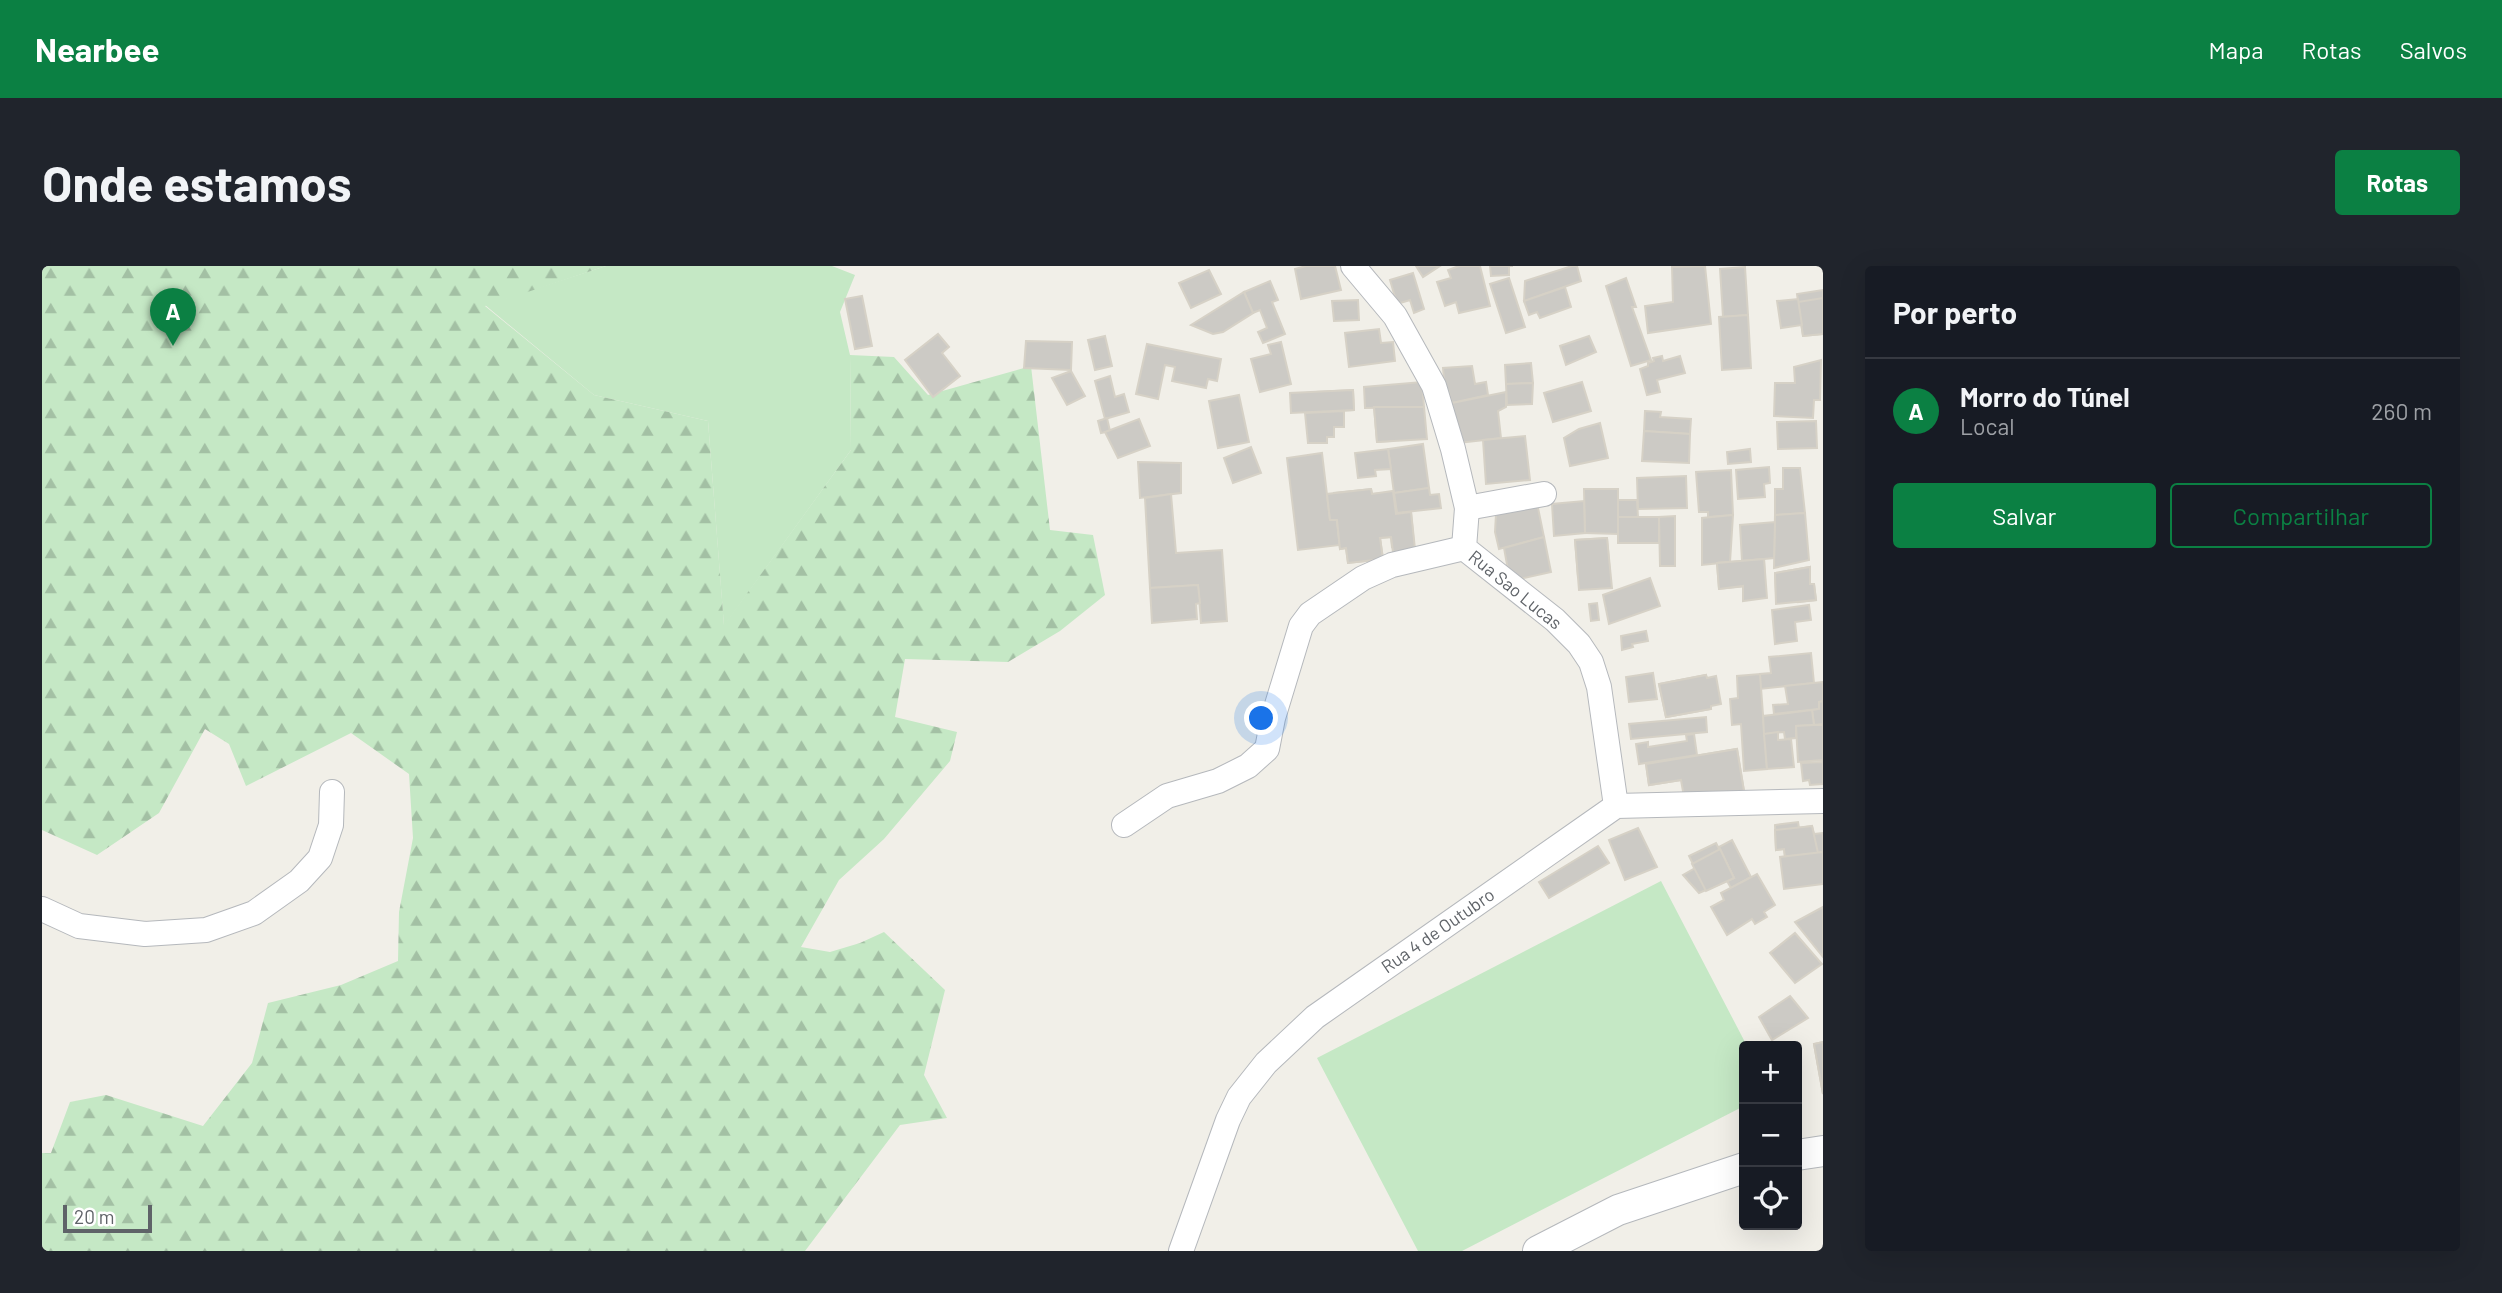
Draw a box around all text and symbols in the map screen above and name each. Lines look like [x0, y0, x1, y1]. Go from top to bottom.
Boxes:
text: Nearbee [35, 29, 159, 69]
text: Mapa [2209, 35, 2264, 64]
text: Rotas [2302, 35, 2362, 64]
text: Salvos [2400, 35, 2467, 64]
button: Rotas [2335, 150, 2460, 215]
text: Onde estamos [42, 153, 351, 212]
pin: A [150, 288, 196, 346]
text: Por perto [1893, 294, 2017, 330]
text: Morro do Túnel [1960, 381, 2130, 412]
text: A [1908, 397, 1924, 425]
text: 260 m [2371, 397, 2432, 425]
text: Local [1960, 412, 2015, 440]
button: Salvar [1893, 483, 2156, 548]
button: Compartilhar [2170, 483, 2432, 548]
street label: Rua Sao Lucas [1465, 545, 1567, 634]
your location [1244, 701, 1278, 735]
street label: Rua 4 de Outubro [1377, 883, 1498, 977]
map controls [1739, 1041, 1802, 1230]
button: + [1739, 1041, 1802, 1104]
button: − [1739, 1104, 1802, 1167]
button: locate [1739, 1167, 1802, 1230]
scale bar [63, 1202, 152, 1234]
text: 20 m [74, 1205, 114, 1228]

